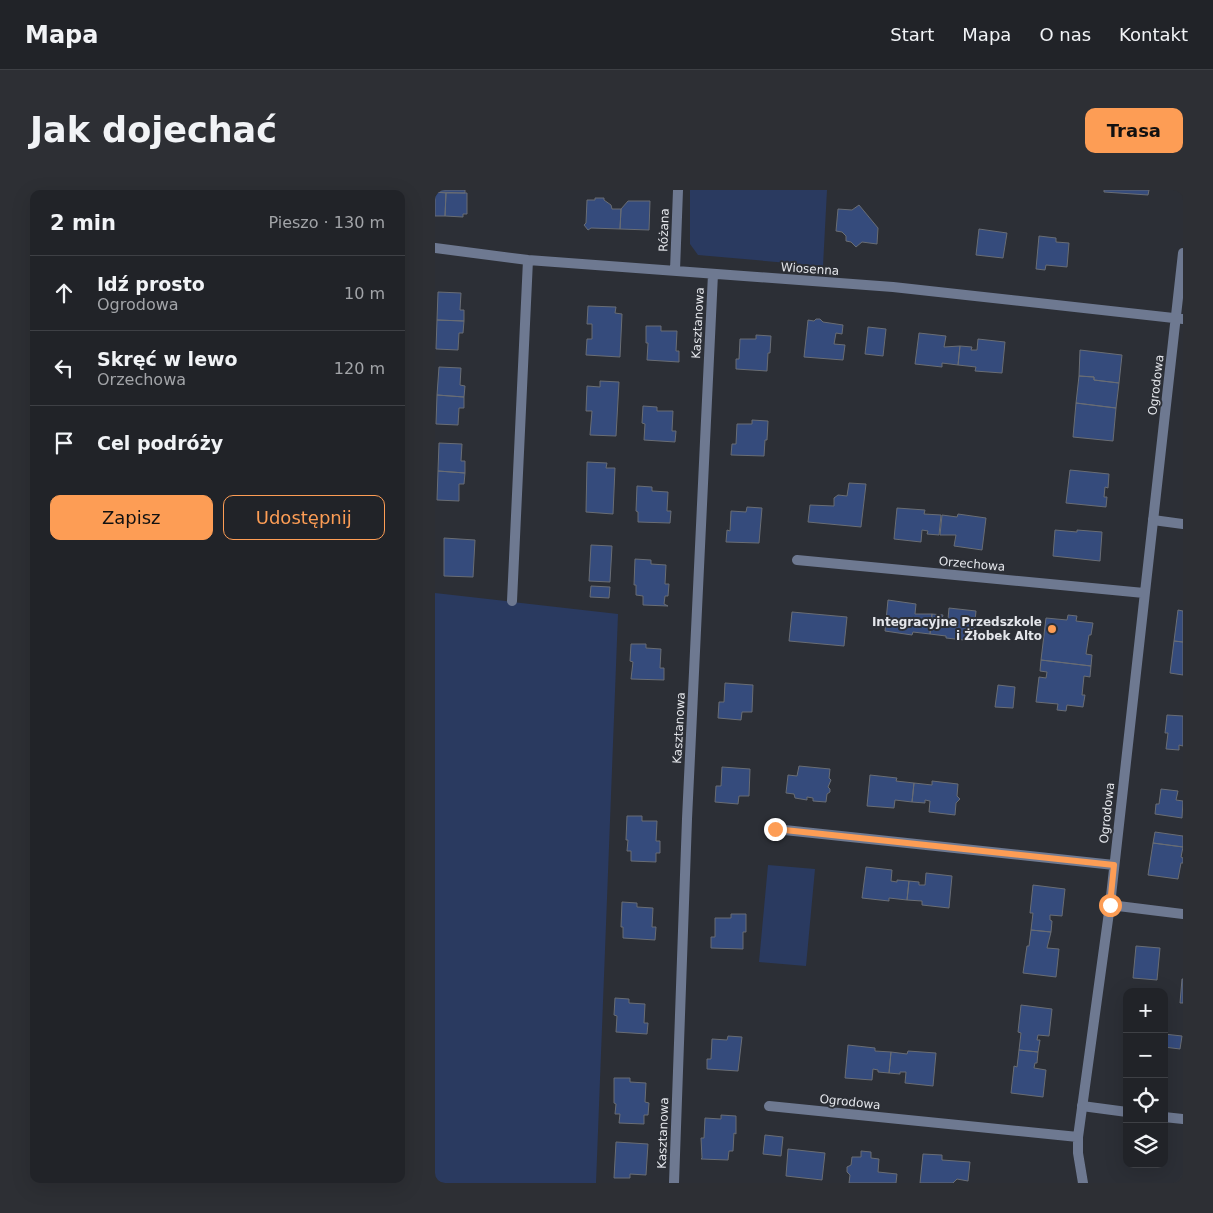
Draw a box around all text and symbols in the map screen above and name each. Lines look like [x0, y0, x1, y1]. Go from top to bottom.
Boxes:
text: Mapa [25, 21, 98, 49]
text: Start [890, 24, 934, 45]
text: Mapa [962, 24, 1011, 45]
text: O nas [1039, 24, 1091, 45]
text: Kontakt [1119, 24, 1188, 45]
button: Trasa [1085, 108, 1183, 153]
text: Jak dojechać [30, 110, 277, 150]
street label: Różana [656, 208, 672, 252]
text: 2 min [50, 211, 116, 235]
text: Pieszo · 130 m [268, 213, 385, 232]
street label: Wiosenna [780, 260, 840, 278]
text: Idź prosto [97, 273, 205, 295]
icon: ahead [50, 279, 78, 307]
text: 10 m [344, 284, 385, 303]
street label: Kasztanowa [689, 287, 707, 359]
text: Ogrodowa [97, 295, 179, 314]
text: Skręć w lewo [97, 348, 238, 370]
icon: left [50, 354, 78, 382]
street label: Ogrodowa [1145, 354, 1167, 416]
text: 120 m [334, 359, 385, 378]
text: Orzechowa [97, 370, 186, 389]
icon: arrive [50, 429, 78, 457]
text: Cel podróży [97, 432, 223, 454]
button: Zapisz [50, 495, 213, 540]
button: Udostępnij [223, 495, 385, 540]
street label: Orzechowa [938, 554, 1006, 574]
place label: Integracyjne Przedszkole i Żłobek Alto [872, 615, 1042, 643]
marker: Integracyjne Przedszkole i Żłobek Alto [1046, 623, 1058, 635]
street label: Kasztanowa [670, 692, 688, 764]
street label: Ogrodowa [1097, 782, 1117, 844]
route end [764, 818, 787, 841]
route start [1099, 894, 1122, 917]
map controls [1123, 988, 1168, 1168]
button: + [1123, 988, 1168, 1033]
button: − [1123, 1033, 1168, 1078]
button: locate [1123, 1078, 1168, 1123]
street label: Ogrodowa [819, 1092, 881, 1112]
street label: Kasztanowa [655, 1097, 671, 1169]
button: layers [1123, 1123, 1168, 1168]

